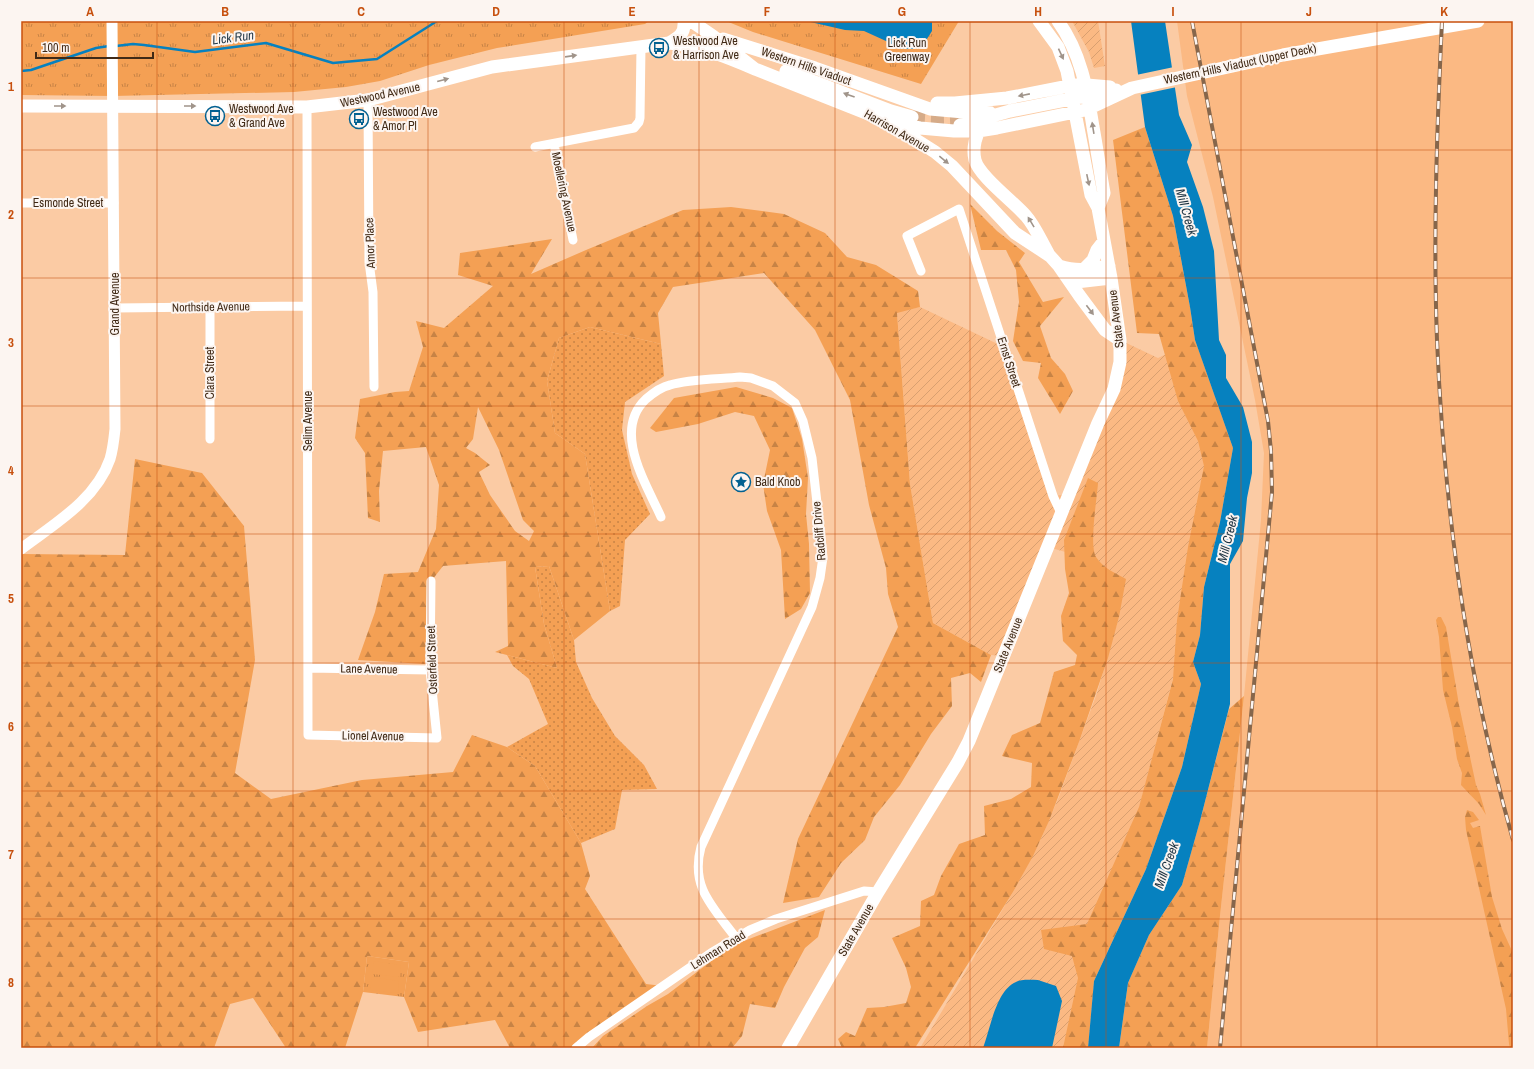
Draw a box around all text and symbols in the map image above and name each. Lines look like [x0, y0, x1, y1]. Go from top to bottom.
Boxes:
text: A [86, 3, 94, 20]
text: B [221, 3, 229, 20]
text: C [357, 3, 365, 20]
text: D [492, 3, 500, 20]
text: E [628, 3, 636, 20]
text: F [764, 3, 771, 20]
text: G [898, 3, 906, 20]
text: H [1034, 3, 1042, 20]
text: I [1172, 3, 1175, 20]
text: J [1306, 3, 1312, 20]
text: K [1440, 3, 1448, 20]
water label: Lick Run [211, 26, 255, 48]
place label: Westwood Ave & Harrison Ave [673, 33, 739, 63]
scale bar [36, 34, 153, 60]
park label: Lick Run Greenway [885, 35, 929, 65]
bus stop icon: Westwood Ave & Harrison Ave [648, 37, 670, 59]
text: 100 m [42, 40, 69, 56]
street label: Western Hills Viaduct (Upper Deck) [1162, 40, 1318, 88]
street label: Western Hills Viaduct [759, 43, 853, 89]
one-way arrow [1058, 48, 1064, 59]
one-way arrow [565, 53, 577, 59]
one-way arrow [437, 77, 449, 83]
text: 1 [8, 78, 14, 95]
street label: Westwood Avenue [339, 79, 421, 111]
one-way arrow [843, 92, 855, 98]
one-way arrow [1018, 92, 1031, 98]
place label: Westwood Ave & Grand Ave [229, 101, 294, 131]
one-way arrow [54, 103, 67, 109]
one-way arrow [184, 103, 197, 109]
place label: Westwood Ave & Amor Pl [373, 104, 438, 134]
bus stop icon: Westwood Ave & Grand Ave [204, 105, 226, 127]
street label: Harrison Avenue [861, 106, 933, 156]
bus stop icon: Westwood Ave & Amor Pl [348, 108, 370, 130]
one-way arrow [1090, 122, 1096, 134]
street label: Moellering Avenue [548, 151, 580, 233]
one-way arrow [939, 156, 950, 165]
one-way arrow [1086, 174, 1092, 186]
water label: Mill Creek [1172, 187, 1201, 238]
street label: Esmonde Street [33, 195, 104, 211]
text: 2 [8, 206, 14, 223]
one-way arrow [1027, 216, 1034, 228]
street label: Amor Place [361, 217, 379, 270]
street label: Grand Avenue [107, 273, 123, 335]
street label: State Avenue [1105, 289, 1127, 349]
street label: Northside Avenue [172, 298, 250, 316]
one-way arrow [1086, 304, 1094, 315]
text: 3 [8, 334, 14, 351]
street label: Ernst Street [993, 335, 1025, 389]
street label: Clara Street [202, 346, 218, 399]
street label: Selim Avenue [300, 391, 316, 451]
text: 4 [8, 462, 14, 479]
place icon: Bald Knob [730, 471, 752, 493]
place label: Bald Knob [755, 474, 800, 490]
street label: Radcliff Drive [808, 501, 830, 561]
water label: Mill Creek [1213, 513, 1242, 564]
text: 5 [8, 590, 14, 607]
street label: State Avenue [990, 615, 1026, 675]
street label: Osterfeld Street [423, 625, 441, 695]
street label: Lane Avenue [340, 661, 398, 677]
text: 6 [8, 718, 14, 735]
street label: Lionel Avenue [342, 727, 404, 745]
water label: Mill Creek [1150, 839, 1183, 891]
text: 7 [8, 846, 14, 863]
street label: State Avenue [834, 901, 878, 959]
street label: Lehman Road [688, 927, 748, 973]
text: 8 [8, 974, 14, 991]

